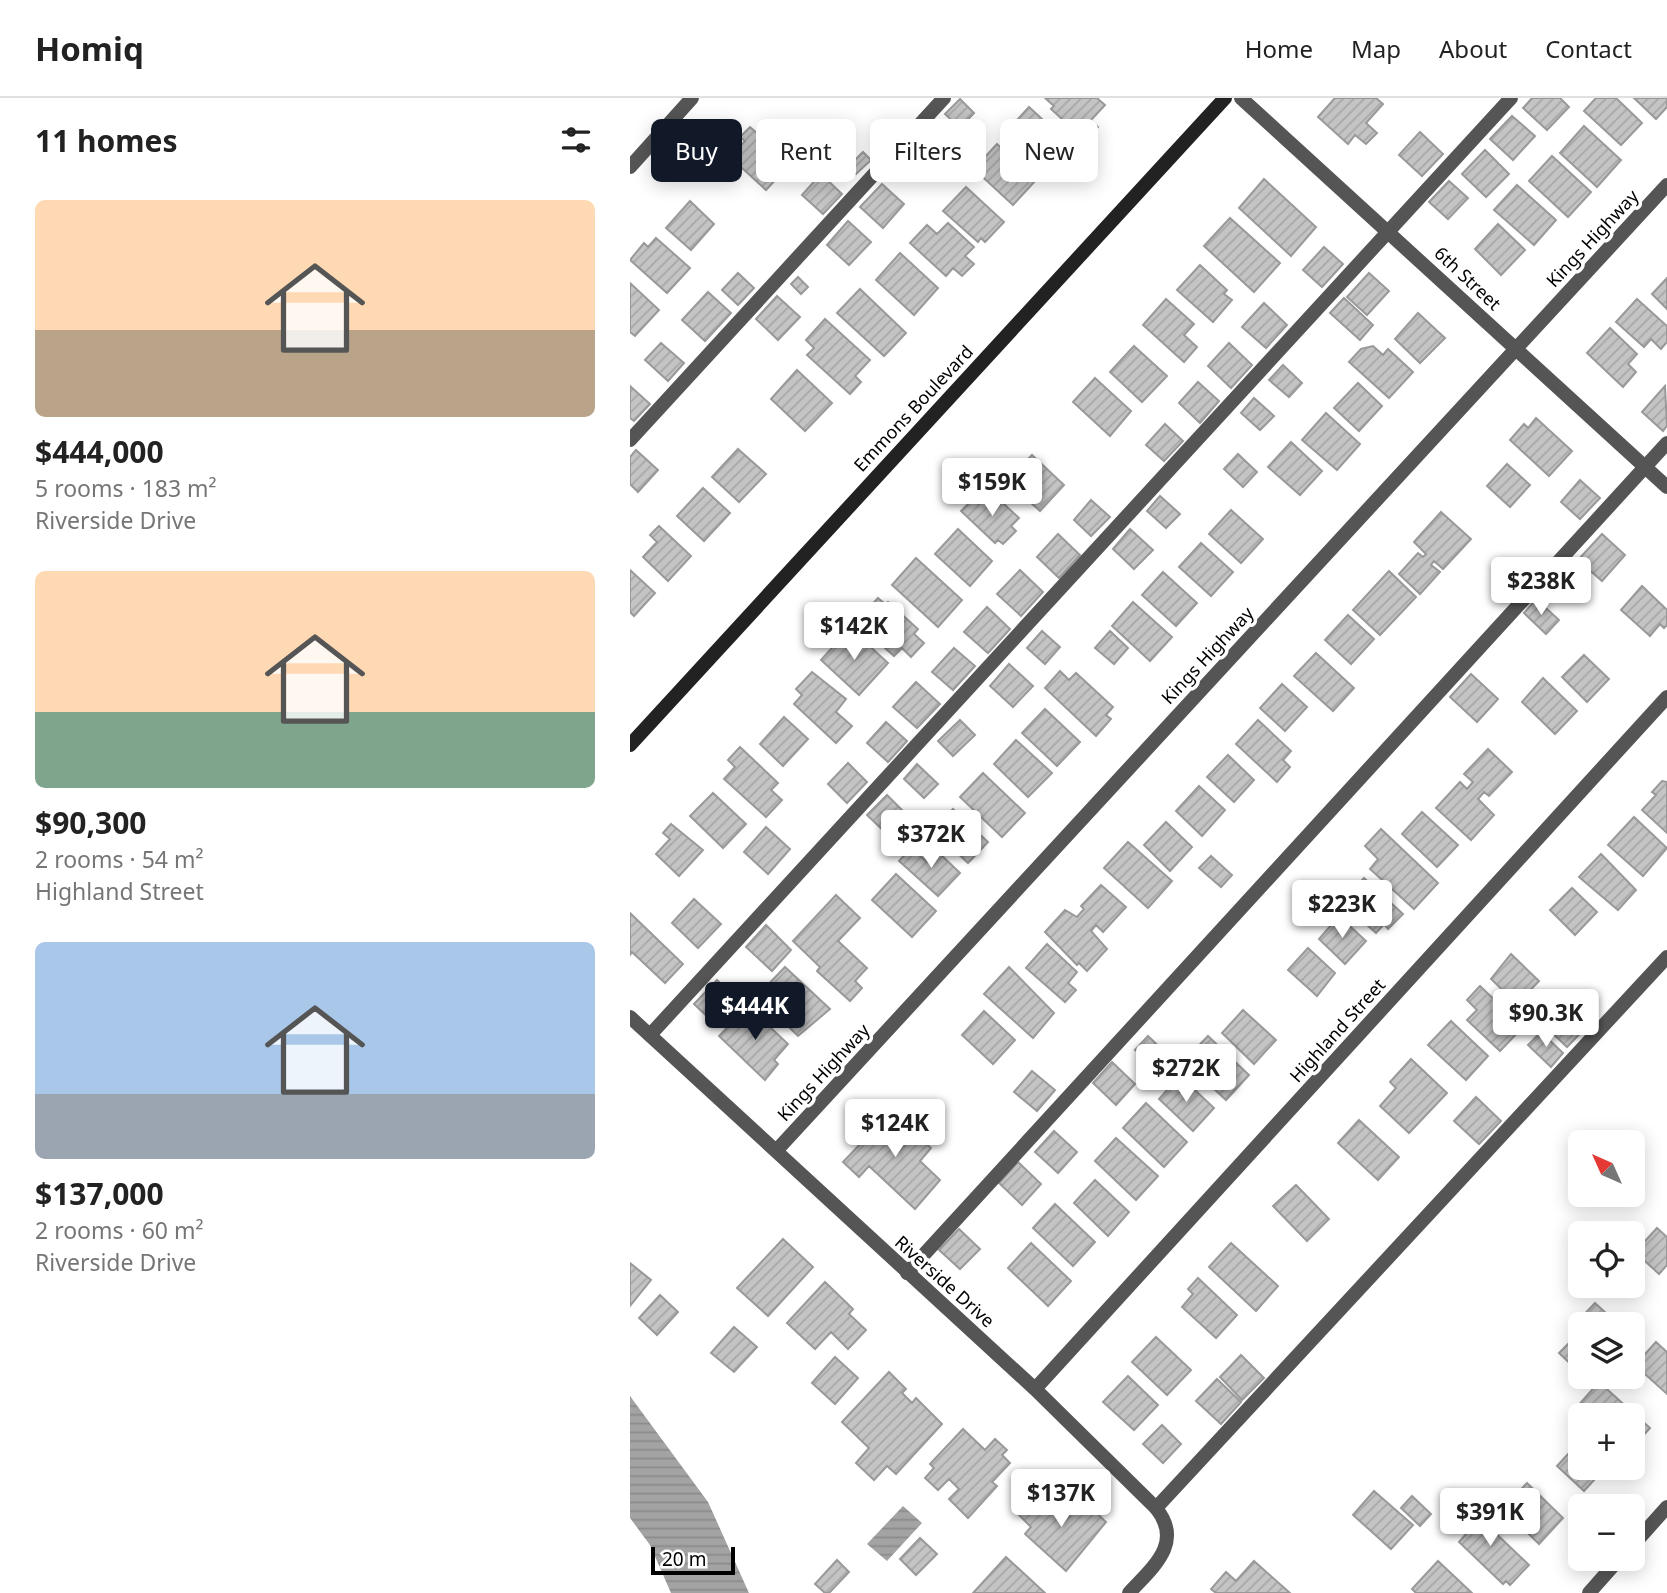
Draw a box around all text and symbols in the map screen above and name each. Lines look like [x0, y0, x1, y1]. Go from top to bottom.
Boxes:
text: Homiq [35, 26, 144, 71]
text: Home [1245, 32, 1313, 65]
text: Map [1351, 32, 1401, 65]
text: About [1439, 32, 1507, 65]
text: Contact [1545, 32, 1632, 65]
chip: Buy [651, 119, 742, 182]
chip: Rent [756, 119, 856, 182]
chip: Filters [870, 119, 986, 182]
chip: New [1000, 119, 1098, 182]
text: 11 homes [35, 120, 178, 161]
icon: filters [557, 121, 595, 159]
street label: Kings Highway [1541, 184, 1644, 292]
street label: 6th Street [1430, 241, 1507, 315]
icon: home [252, 245, 378, 371]
street label: Emmons Boulevard [848, 340, 978, 476]
text: $444,000 [35, 431, 164, 472]
pin: $159K [943, 458, 1041, 518]
text: $159K [958, 465, 1026, 497]
text: 5 rooms · 183 m² [35, 472, 217, 504]
text: Riverside Drive [35, 504, 196, 536]
pin: $238K [1492, 558, 1590, 617]
text: $238K [1507, 564, 1575, 596]
street label: Kings Highway [1156, 601, 1259, 709]
pin: $142K [805, 602, 903, 662]
text: $142K [820, 609, 888, 641]
icon: home [252, 616, 378, 742]
text: $90,300 [35, 802, 147, 843]
pin: $372K [882, 810, 980, 870]
text: $372K [897, 817, 965, 849]
text: 2 rooms · 54 m² [35, 843, 204, 875]
text: Highland Street [35, 875, 204, 907]
pin: $223K [1293, 880, 1391, 940]
text: $223K [1308, 887, 1376, 919]
street label: Highland Street [1284, 973, 1390, 1087]
pin: $444K [706, 982, 804, 1042]
icon: home [252, 987, 378, 1113]
text: $444K [721, 989, 789, 1021]
pin: $90.3K [1489, 990, 1603, 1049]
text: $90.3K [1509, 996, 1583, 1028]
street label: Kings Highway [772, 1018, 875, 1126]
pin: $272K [1137, 1044, 1235, 1104]
text: $272K [1152, 1051, 1220, 1083]
pin: $124K [846, 1100, 944, 1159]
text: $124K [861, 1106, 929, 1138]
north arrow [1568, 1130, 1645, 1208]
map controls [1568, 1130, 1645, 1571]
text: $137,000 [35, 1173, 164, 1214]
text: 2 rooms · 60 m² [35, 1214, 204, 1246]
button: locate [1568, 1221, 1645, 1298]
street label: Riverside Drive [890, 1230, 1000, 1332]
text: Riverside Drive [35, 1246, 196, 1278]
button: layers [1568, 1312, 1645, 1389]
button: + [1568, 1403, 1645, 1480]
pin: $137K [1012, 1470, 1110, 1529]
text: $137K [1027, 1476, 1095, 1508]
pin: $391K [1441, 1488, 1539, 1548]
button: − [1568, 1494, 1645, 1571]
text: $391K [1456, 1495, 1524, 1527]
scale bar [651, 1544, 735, 1576]
text: 20 m [662, 1546, 706, 1572]

